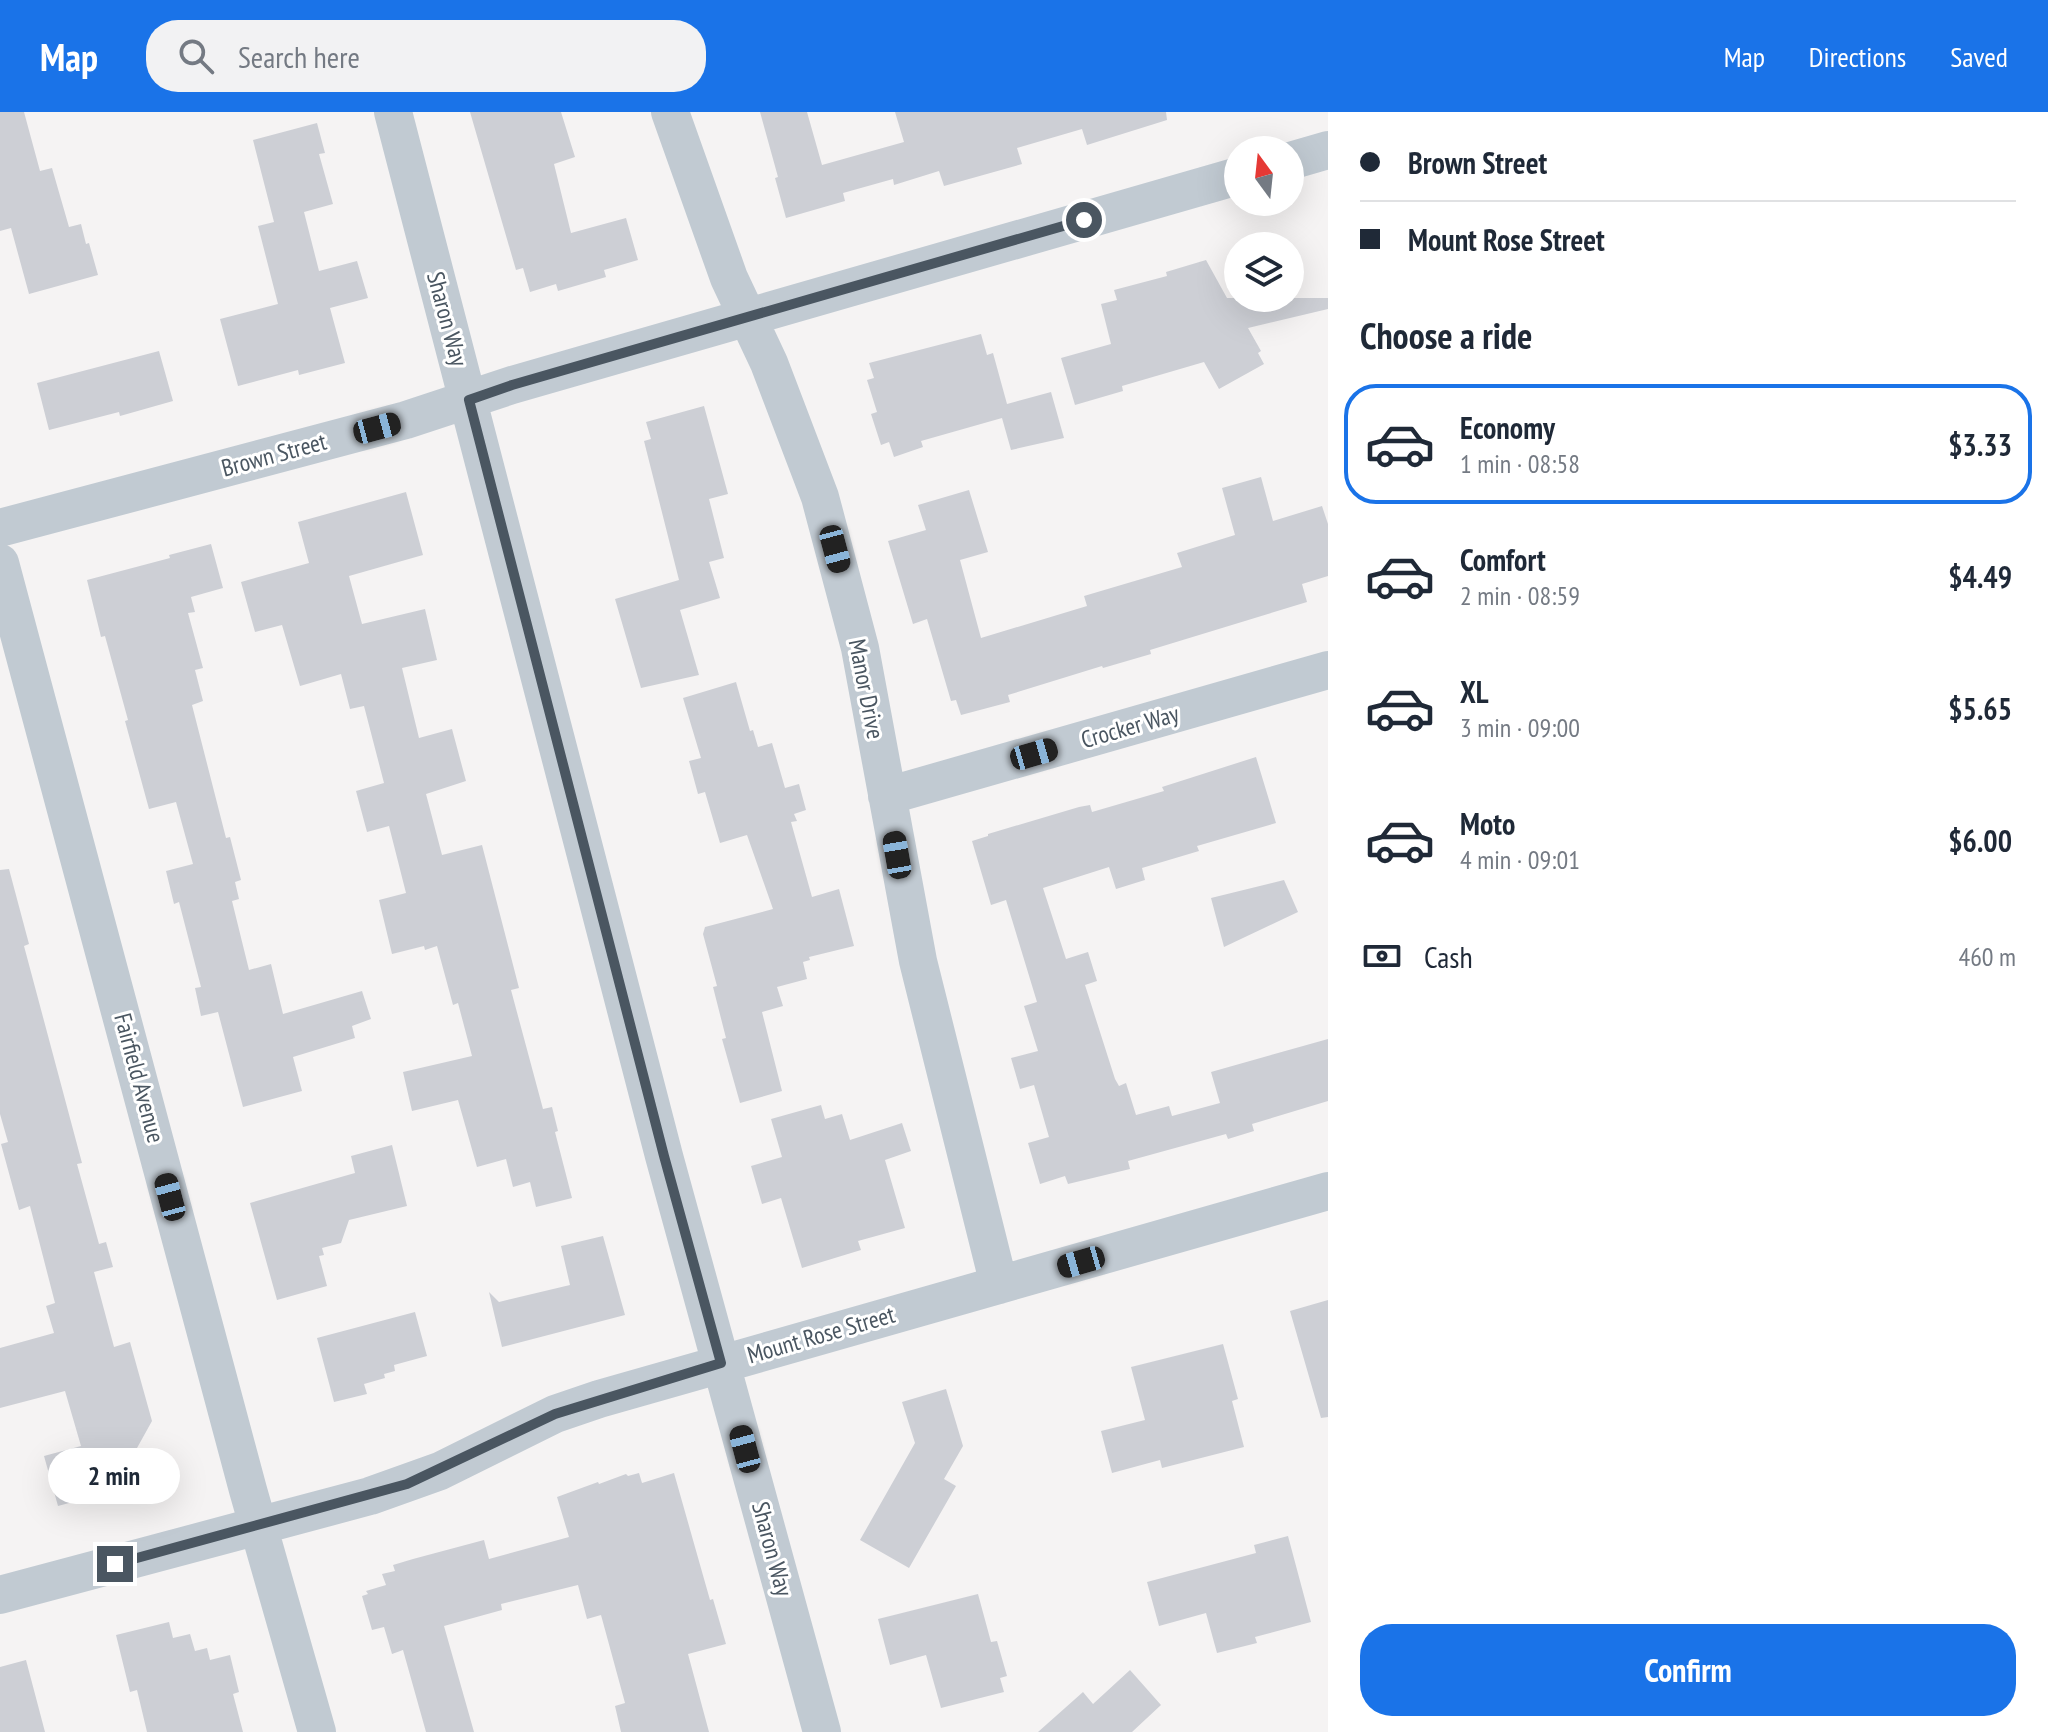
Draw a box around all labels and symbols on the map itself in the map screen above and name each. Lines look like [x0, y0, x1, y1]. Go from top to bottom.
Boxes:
north arrow [1224, 136, 1304, 216]
route start [1066, 202, 1102, 238]
street label: Sharon Way [420, 268, 475, 370]
car [351, 410, 403, 446]
street label: Brown Street [218, 426, 330, 483]
car [817, 523, 853, 575]
street label: Manor Drive [842, 636, 891, 741]
street label: Crocker Way [1077, 698, 1182, 755]
car [1008, 736, 1060, 772]
car [881, 829, 913, 881]
street label: Fairfield Avenue [107, 1010, 172, 1146]
car [152, 1171, 188, 1223]
car [1055, 1244, 1107, 1280]
street label: Mount Rose Street [744, 1299, 899, 1370]
car [727, 1423, 763, 1475]
callout: 2 min [49, 1448, 181, 1504]
street label: Sharon Way [745, 1498, 800, 1600]
route end [97, 1546, 133, 1582]

